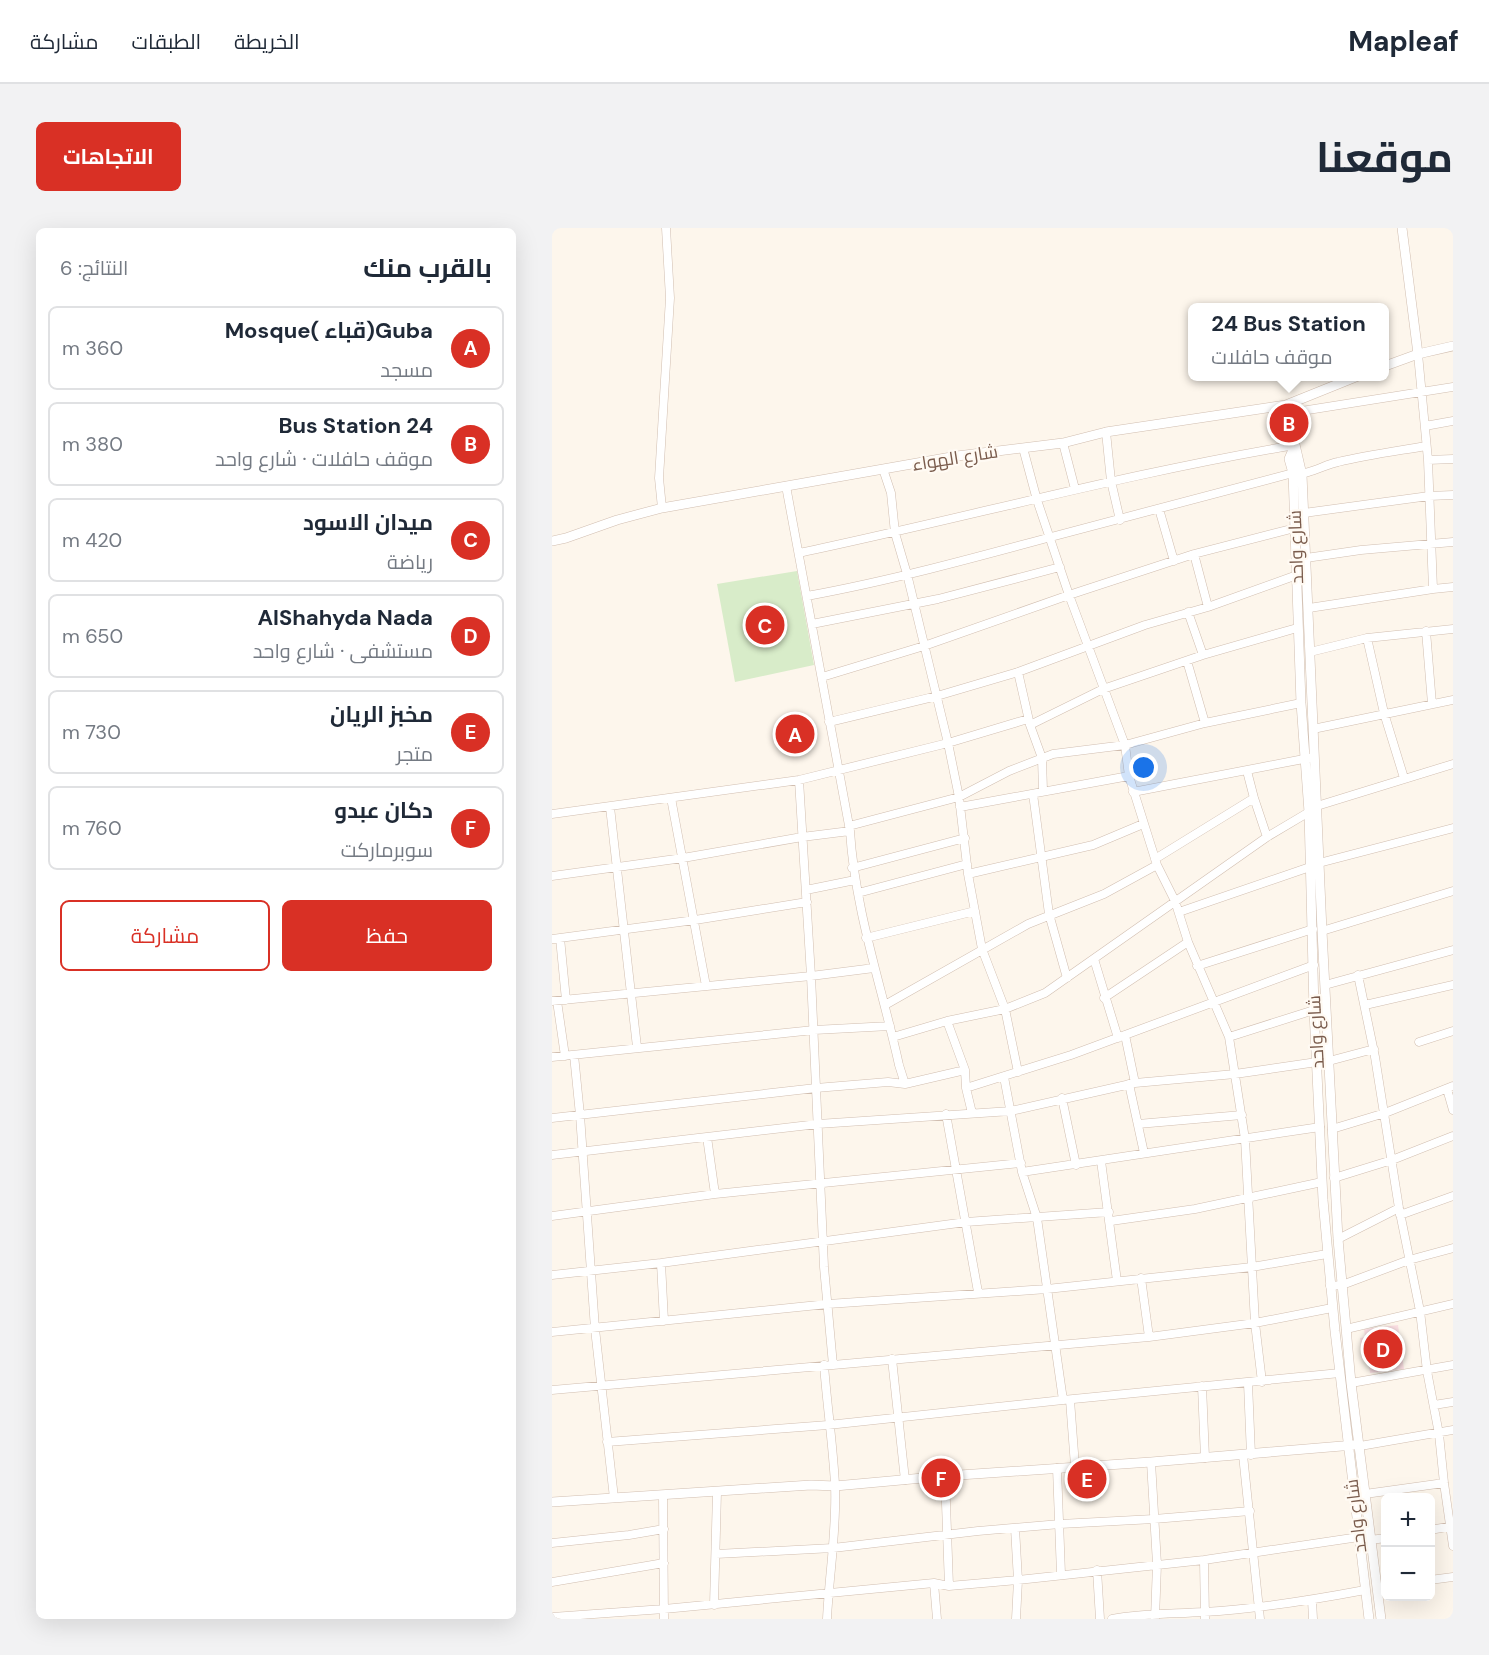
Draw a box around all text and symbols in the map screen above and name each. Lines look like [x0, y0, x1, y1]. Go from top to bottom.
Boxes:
text: Mapleaf [1348, 23, 1459, 60]
text: مشاركة [30, 28, 99, 56]
text: الطبقات [132, 28, 201, 56]
text: الخريطة [234, 28, 300, 56]
button: الاتجاهات [36, 122, 181, 191]
text: موقعنا [1316, 130, 1453, 185]
text: بالقرب منك [363, 251, 492, 285]
text: النتائج: 6 [60, 255, 128, 281]
popup [1188, 303, 1389, 381]
text: 24 Bus Station [1211, 309, 1366, 338]
text: Guba(قباء )Mosque [225, 316, 433, 345]
text: 360 m [62, 335, 123, 361]
text: A [463, 335, 478, 361]
text: موقف حافلات [1211, 344, 1333, 370]
text: مسجد [380, 357, 433, 383]
pin: B [1270, 400, 1308, 446]
text: 24 Bus Station [278, 411, 433, 440]
text: 380 m [62, 431, 123, 457]
text: B [464, 431, 477, 457]
street label: شارع الهواء [910, 439, 1000, 477]
text: موقف حافلات · شارع واحد [215, 446, 433, 472]
text: ميدان الاسود [303, 508, 433, 537]
street label: شارع واحد [1283, 510, 1309, 584]
text: 420 m [62, 527, 122, 553]
text: C [463, 527, 478, 553]
text: رياضة [387, 549, 433, 575]
pin: C [746, 602, 784, 648]
text: AlShahyda Nada [258, 603, 433, 632]
text: 650 m [62, 623, 123, 649]
text: D [463, 623, 478, 649]
text: مستشفى · شارع واحد [253, 638, 433, 664]
text: مخبز الريان [330, 700, 433, 729]
pin: A [776, 712, 814, 756]
text: 730 m [62, 719, 121, 745]
text: E [465, 719, 476, 745]
text: متجر [396, 741, 433, 767]
your location [1129, 753, 1158, 782]
text: دكان عبدو [334, 796, 433, 825]
text: 760 m [62, 815, 122, 841]
text: F [465, 815, 476, 841]
text: سوبرماركت [341, 837, 433, 863]
button: مشاركة [60, 900, 270, 971]
button: حفظ [282, 900, 492, 971]
street label: شارع واحد [1302, 994, 1330, 1070]
pin: D [1364, 1326, 1402, 1372]
pin: F [922, 1456, 960, 1500]
pin: E [1068, 1456, 1106, 1502]
street label: شارع واحد [1340, 1478, 1372, 1554]
map controls [1381, 1493, 1435, 1601]
button: + [1381, 1493, 1435, 1547]
button: − [1381, 1547, 1435, 1601]

